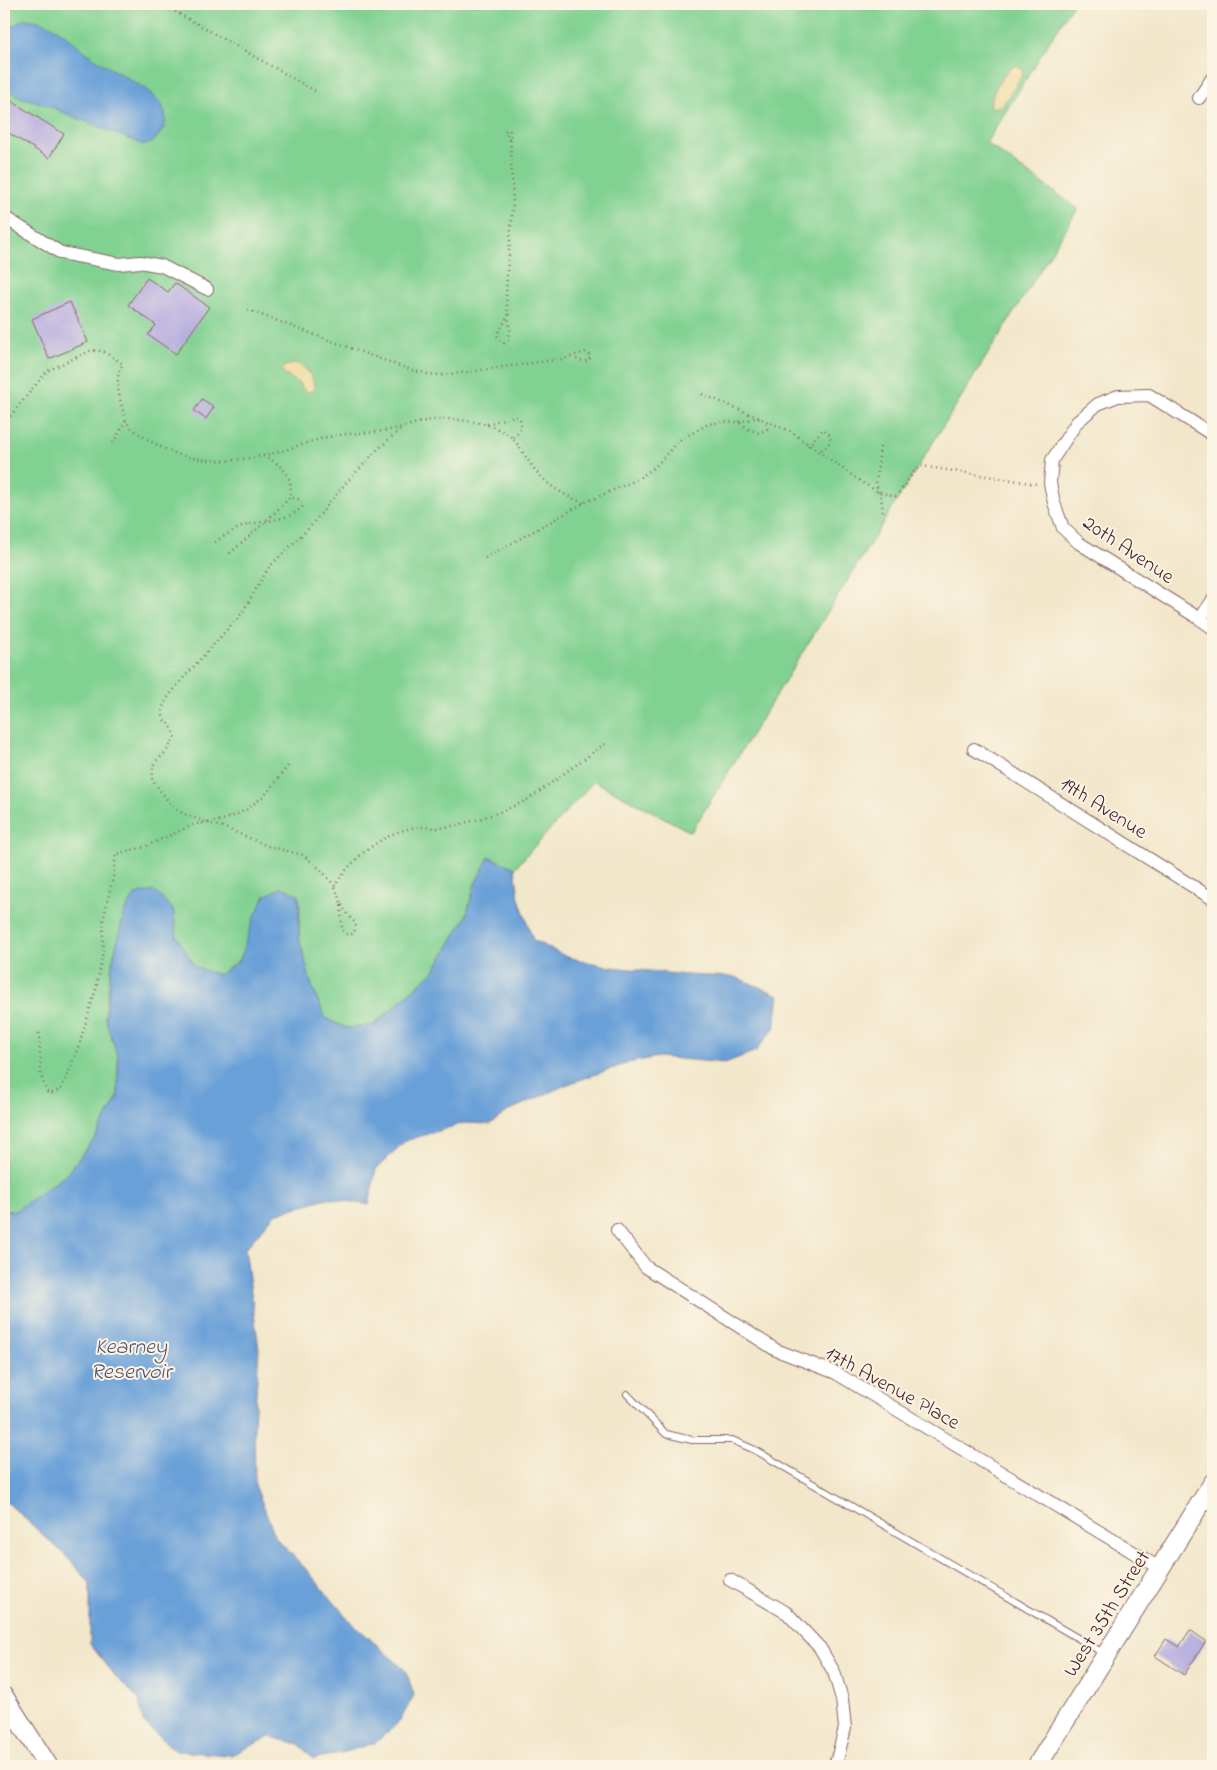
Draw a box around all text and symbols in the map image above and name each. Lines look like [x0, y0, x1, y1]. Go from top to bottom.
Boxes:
street label: 20th Avenue [1076, 509, 1180, 593]
street label: 19th Avenue [1053, 770, 1153, 848]
water label: Kearney Reservoir [91, 1332, 174, 1389]
street label: 17th Avenue Place [819, 1339, 965, 1439]
street label: West 35th Street [1057, 1545, 1159, 1683]

